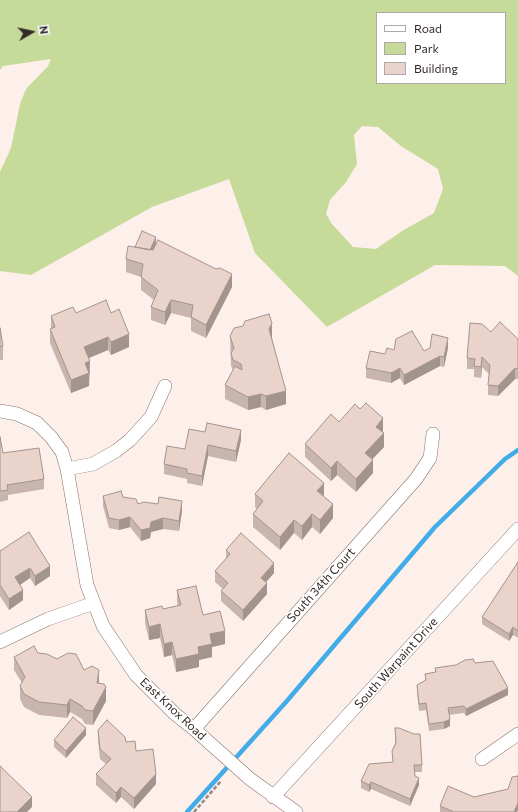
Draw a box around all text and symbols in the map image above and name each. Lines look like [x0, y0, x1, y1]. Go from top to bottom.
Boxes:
north arrow [12, 12, 52, 52]
legend [376, 12, 506, 84]
text: Road [414, 21, 442, 35]
text: N [37, 25, 51, 35]
text: Park [414, 41, 439, 55]
text: Building [414, 61, 458, 75]
street label: South 34th Court [284, 545, 358, 625]
street label: South Warpaint Drive [351, 615, 441, 711]
street label: East Knox Road [137, 675, 209, 743]

